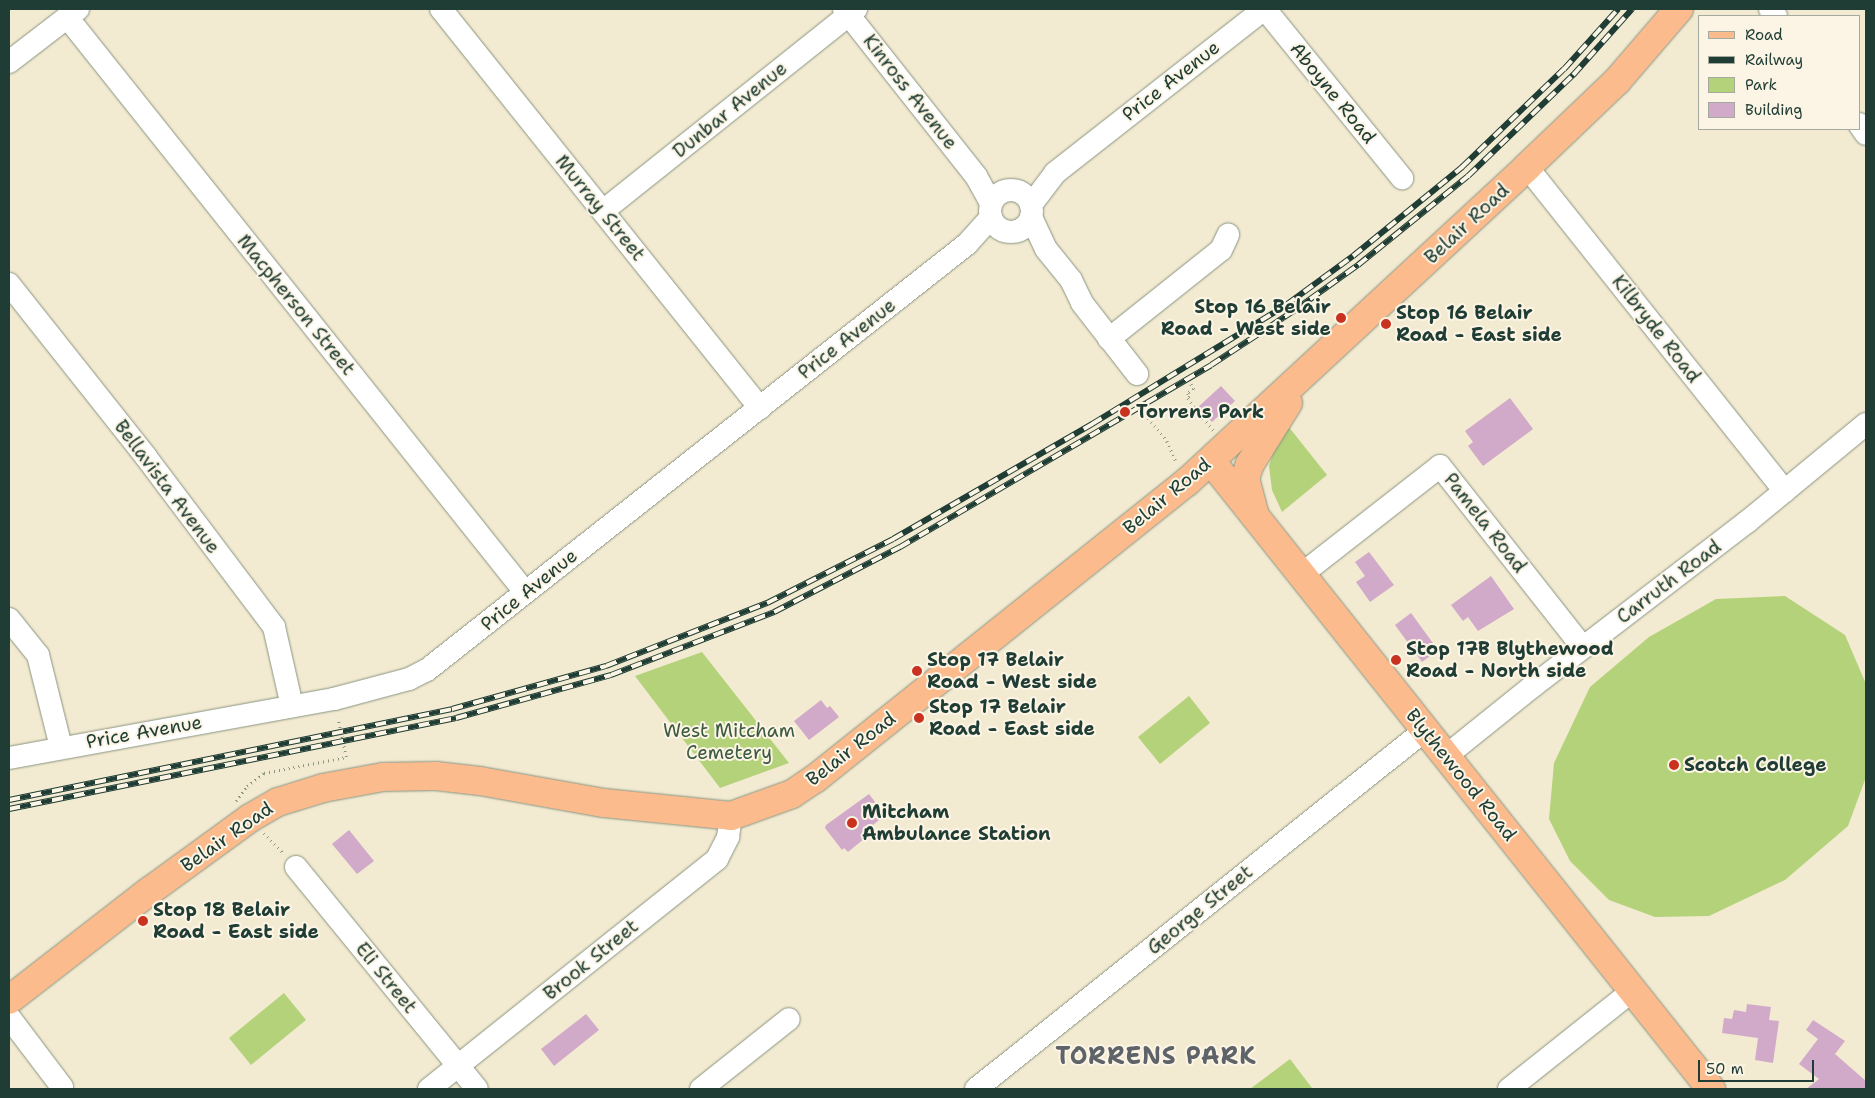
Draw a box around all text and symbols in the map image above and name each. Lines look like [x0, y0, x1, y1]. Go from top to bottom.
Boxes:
legend [1698, 15, 1860, 130]
text: Road [1745, 25, 1783, 45]
street label: Kinross Avenue [858, 30, 962, 154]
street label: Price Avenue [1118, 36, 1224, 126]
street label: Aboyne Road [1285, 38, 1381, 148]
text: Railway [1745, 50, 1803, 70]
street label: Dunbar Avenue [668, 57, 792, 163]
text: Park [1745, 75, 1777, 95]
text: Building [1745, 100, 1802, 120]
street label: Murray Street [550, 150, 650, 266]
street label: Belair Road [1420, 179, 1514, 269]
street label: Macpherson Street [232, 230, 360, 380]
street label: Kilbryde Road [1607, 271, 1705, 387]
street label: Price Avenue [794, 294, 900, 384]
place label: Stop 16 Belair Road - West side [1161, 296, 1331, 340]
place label: Stop 16 Belair Road - East side [1396, 302, 1562, 346]
marker: Stop 16 Belair Road - West side [1335, 312, 1347, 324]
marker: Stop 16 Belair Road - East side [1380, 318, 1392, 330]
place label: Torrens Park [1136, 401, 1264, 423]
marker: Torrens Park [1118, 405, 1132, 419]
street label: Bellavista Avenue [109, 416, 225, 558]
street label: Belair Road [1119, 453, 1215, 539]
street label: Pamela Road [1439, 469, 1531, 577]
street label: Carruth Road [1612, 535, 1726, 629]
street label: Price Avenue [476, 544, 582, 636]
place label: Stop 17B Blythewood Road - North side [1406, 638, 1614, 682]
place label: Stop 17 Belair Road - West side [927, 649, 1097, 693]
marker: Stop 17B Blythewood Road - North side [1390, 654, 1402, 666]
marker: Stop 17 Belair Road - West side [911, 665, 923, 677]
place label: Stop 17 Belair Road - East side [929, 696, 1095, 740]
street label: Blythewood Road [1401, 704, 1521, 846]
street label: Belair Road [802, 707, 900, 791]
street label: Price Avenue [84, 711, 204, 753]
marker: Stop 17 Belair Road - East side [913, 712, 925, 724]
park label: West Mitcham Cemetery [663, 720, 795, 764]
place label: Scotch College [1684, 754, 1827, 776]
marker: Scotch College [1668, 759, 1680, 771]
street label: Belair Road [177, 797, 277, 877]
place label: Mitcham Ambulance Station [862, 801, 1051, 845]
marker: Mitcham Ambulance Station [846, 817, 858, 829]
street label: George Street [1143, 861, 1257, 959]
place label: Stop 18 Belair Road - East side [153, 899, 319, 943]
marker: Stop 18 Belair Road - East side [137, 915, 149, 927]
street label: Brook Street [539, 915, 643, 1005]
street label: Eli Street [350, 938, 422, 1018]
district label: TORRENS PARK [1054, 1043, 1258, 1071]
scale bar [1700, 1050, 1816, 1082]
text: 50 m [1706, 1059, 1744, 1079]

